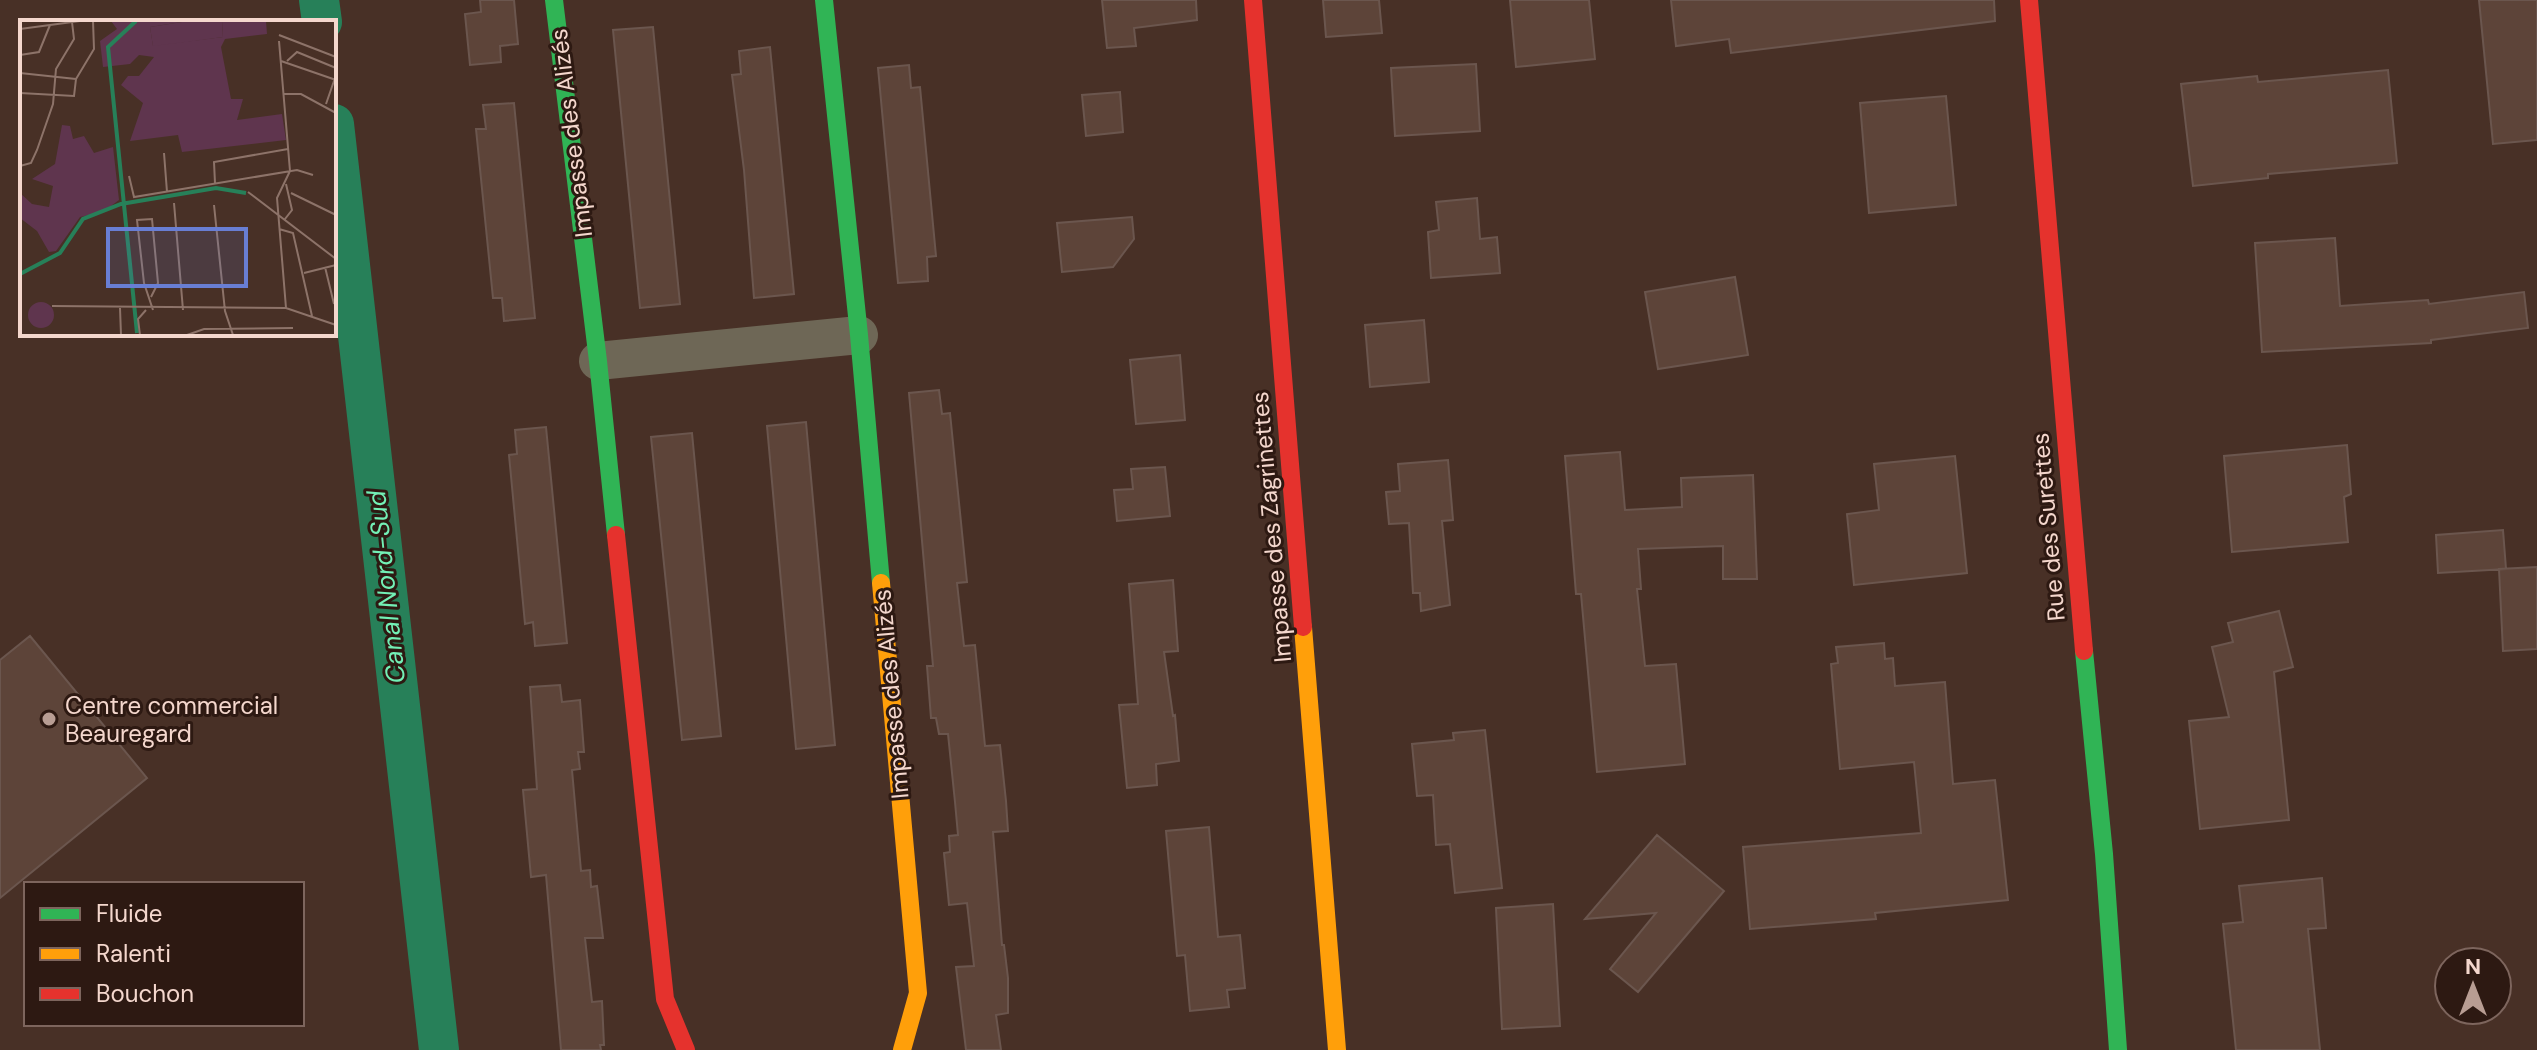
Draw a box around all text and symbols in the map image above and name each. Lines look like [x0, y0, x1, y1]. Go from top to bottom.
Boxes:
inset map [20, 20, 336, 336]
street label: Impasse des Alizés [543, 27, 599, 239]
street label: Impasse des Zagrinettes [1244, 390, 1298, 664]
street label: Rue des Surettes [2024, 432, 2072, 622]
water label: Canal Nord-Sud [359, 488, 413, 685]
street label: Impasse des Alizés [866, 588, 916, 800]
place label: Centre commercial Beauregard [65, 690, 278, 749]
marker: Centre commercial Beauregard [40, 710, 58, 728]
legend [24, 882, 304, 1026]
text: Fluide [96, 898, 162, 929]
text: Ralenti [96, 938, 171, 969]
north arrow [2433, 946, 2513, 1026]
text: N [2465, 952, 2481, 981]
text: Bouchon [96, 978, 194, 1009]

